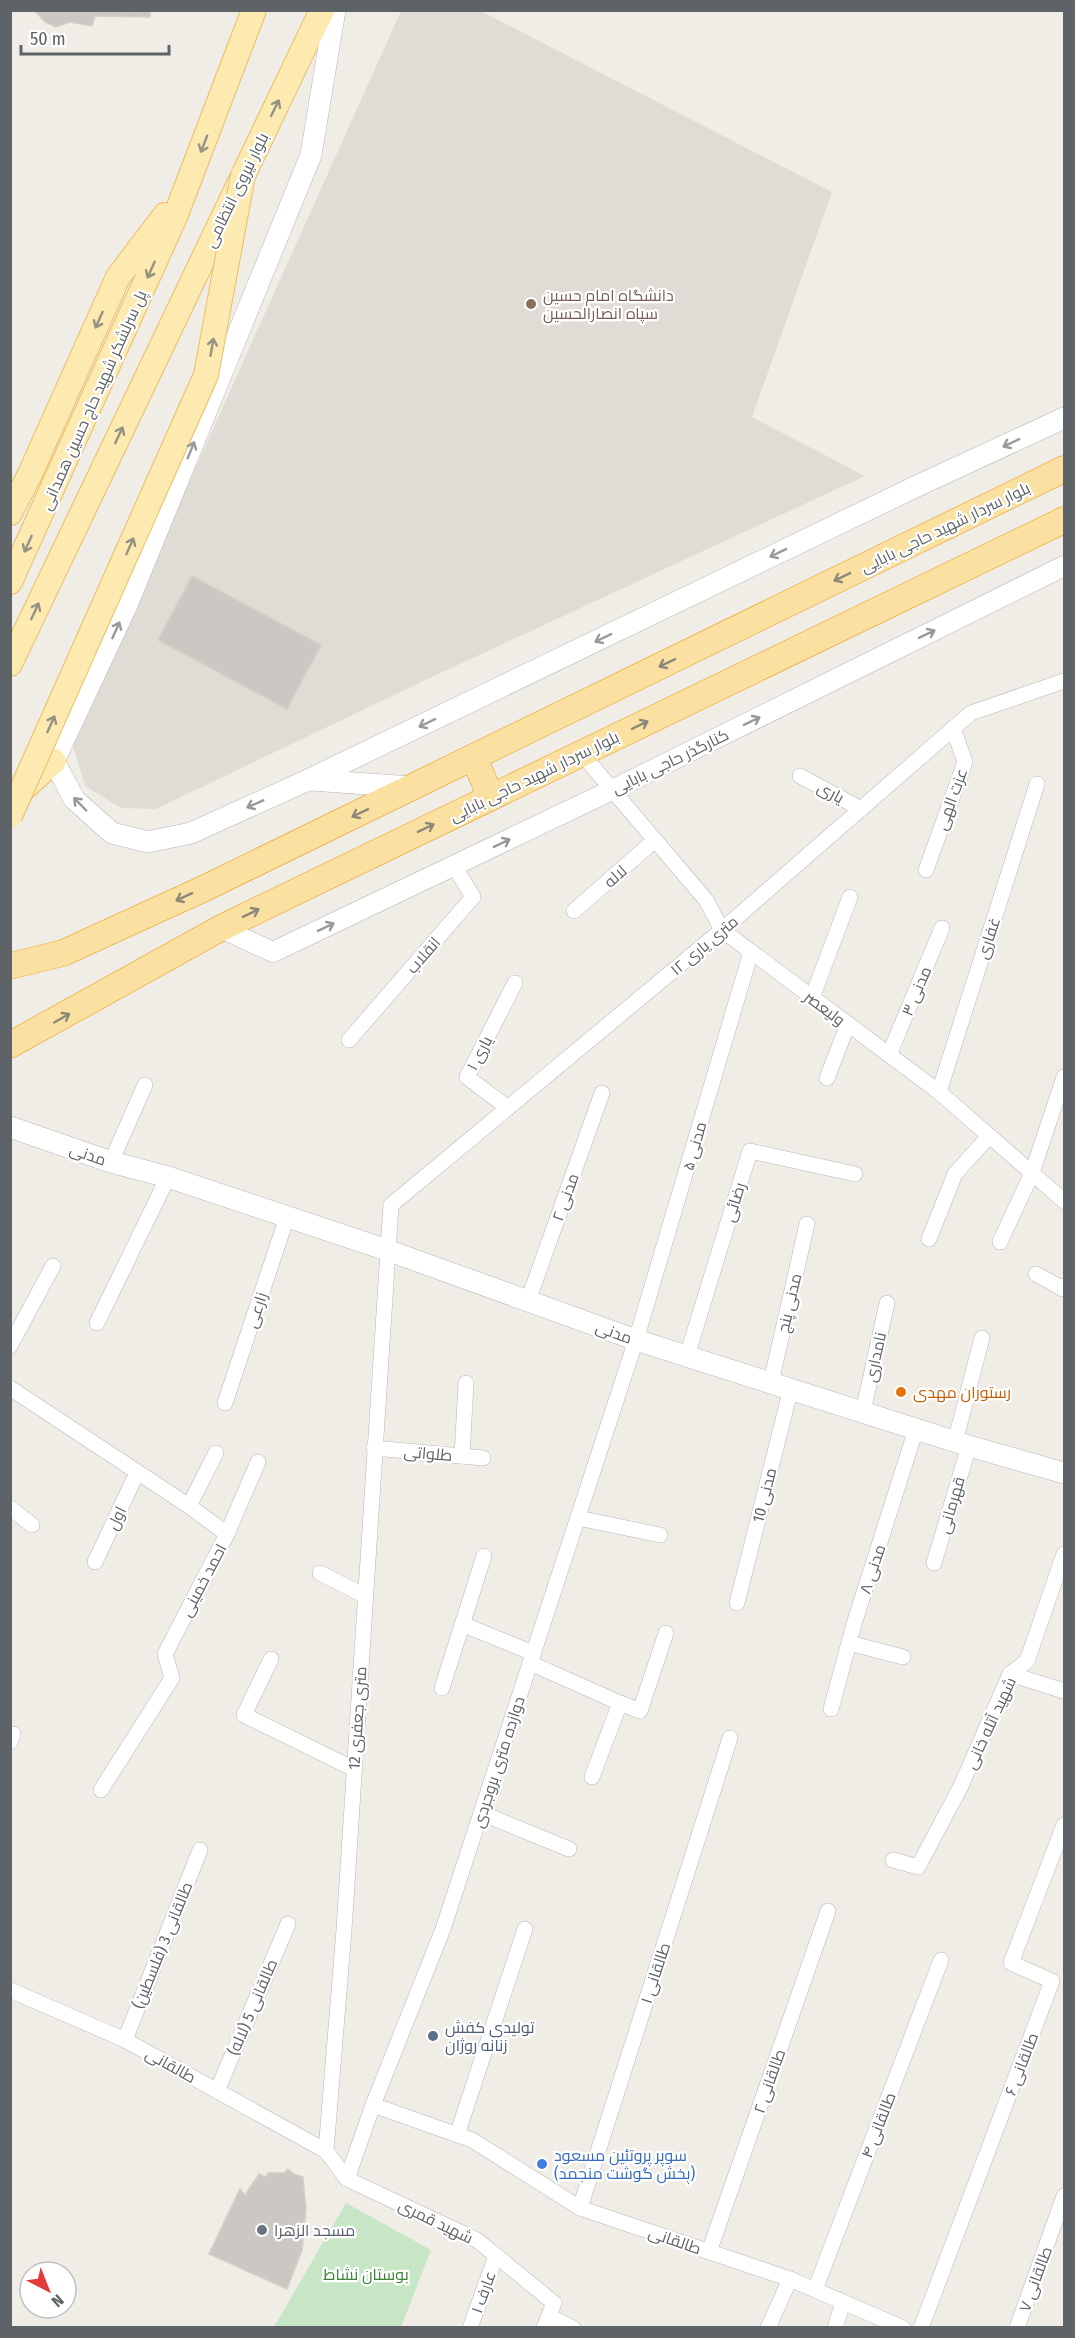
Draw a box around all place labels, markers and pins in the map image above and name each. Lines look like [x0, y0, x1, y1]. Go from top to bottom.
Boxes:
place label: دانشگاه امام حسین سپاه انصارالحسین [543, 286, 674, 324]
marker: دانشگاه امام حسین سپاه انصارالحسین [524, 297, 538, 311]
place label: رستوران مهدی [913, 1383, 1011, 1403]
marker: رستوران مهدی [894, 1385, 908, 1399]
place label: تولیدی کفش زنانه روژان [445, 2018, 535, 2056]
marker: تولیدی کفش زنانه روژان [426, 2029, 440, 2043]
place label: سوپر پروتئین مسعود (پخش گوشت منجمد) [554, 2146, 695, 2185]
marker: سوپر پروتئین مسعود (پخش گوشت منجمد) [535, 2157, 549, 2171]
place label: مسجد الزهرا [274, 2221, 355, 2240]
marker: مسجد الزهرا [255, 2223, 269, 2237]

